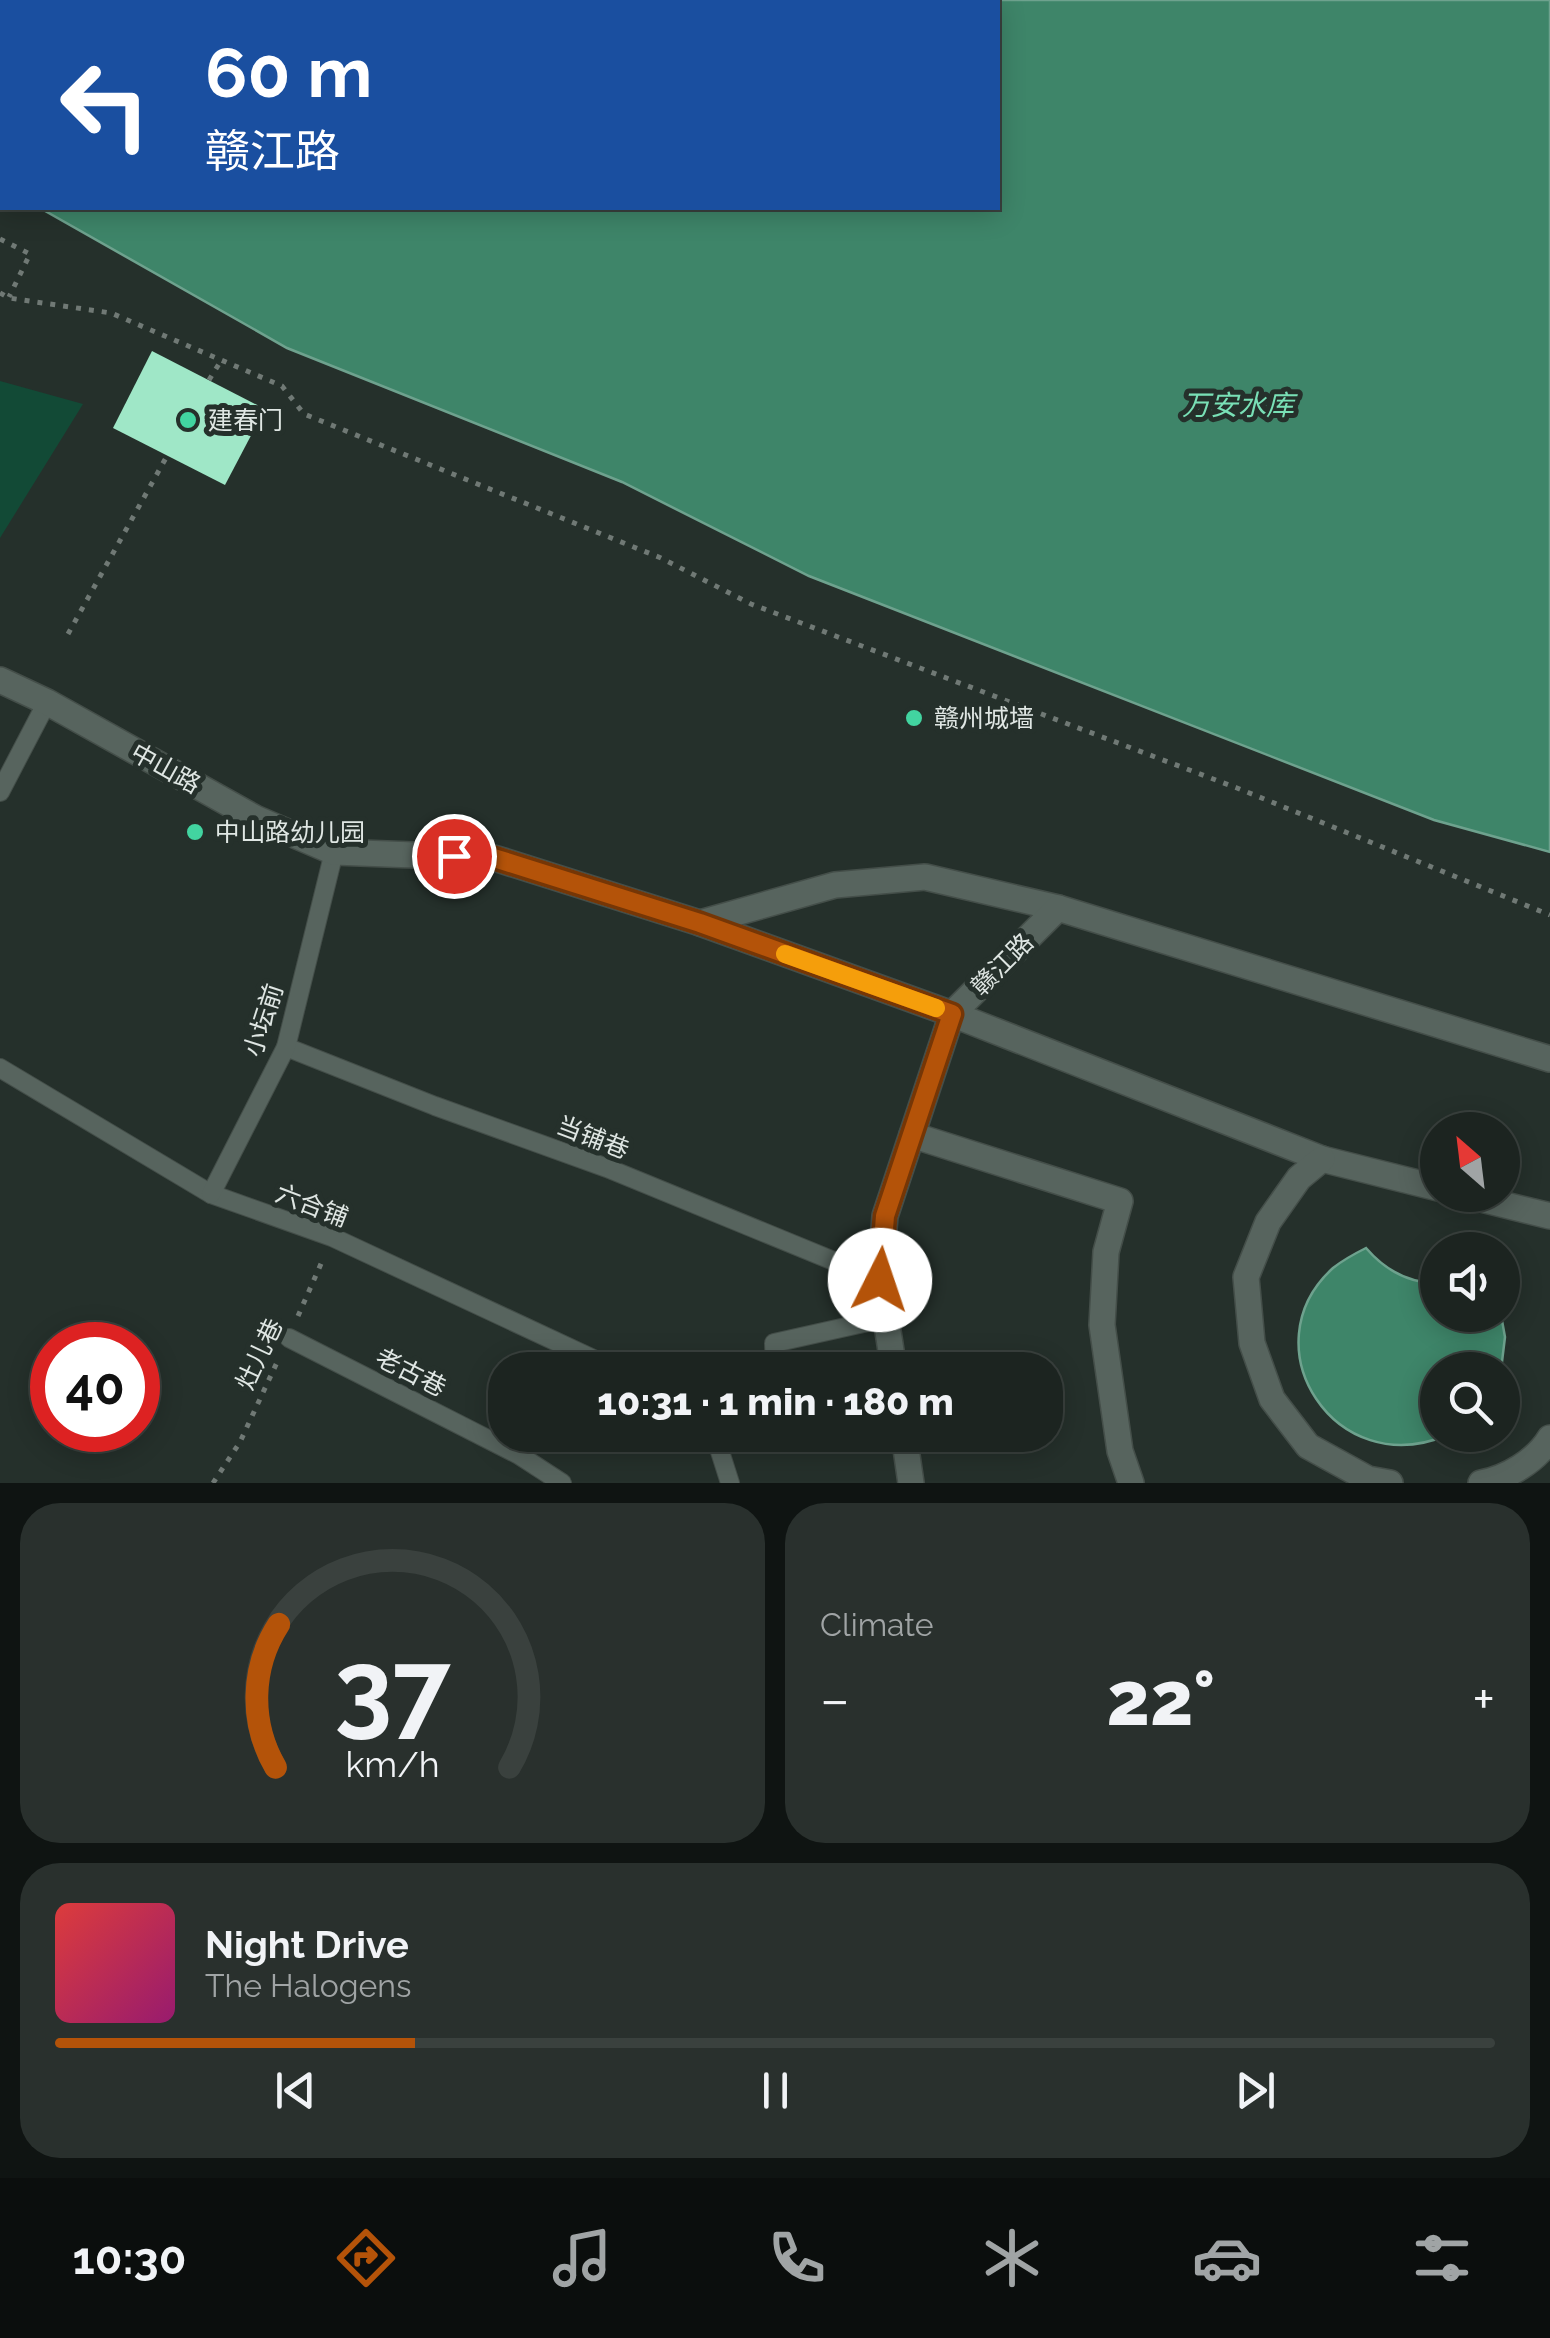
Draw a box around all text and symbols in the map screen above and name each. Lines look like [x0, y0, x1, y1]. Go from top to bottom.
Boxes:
text: 60 m [205, 31, 372, 113]
icon: left [40, 40, 170, 170]
text: 赣江路 [205, 125, 340, 178]
water label: 万安水库 [1182, 389, 1298, 422]
place label: 建春门 [208, 405, 283, 435]
marker: 建春门 [177, 409, 199, 431]
place label: 赣州城墙 [934, 703, 1034, 733]
marker: 赣州城墙 [903, 707, 925, 729]
street label: 中山路 [126, 737, 206, 799]
pin [412, 814, 497, 899]
place label: 中山路幼儿园 [215, 817, 365, 847]
marker: 中山路幼儿园 [184, 821, 206, 843]
icon: arrive [427, 829, 482, 884]
street label: 赣江路 [965, 927, 1039, 1001]
street label: 小坛前 [237, 980, 289, 1060]
street label: 当铺巷 [553, 1110, 633, 1164]
north arrow [1420, 1112, 1520, 1212]
map controls [1420, 1112, 1520, 1452]
street label: 六合铺 [272, 1178, 352, 1232]
position arrow [828, 1228, 932, 1332]
button: sound [1420, 1232, 1520, 1332]
street label: 灶儿巷 [230, 1314, 288, 1394]
speed limit sign: 40 [30, 1322, 160, 1452]
street label: 老古巷 [371, 1342, 451, 1402]
button: search [1420, 1352, 1520, 1452]
text: 10:31 · 1 min · 180 m [597, 1379, 954, 1424]
text: Climate [820, 1606, 934, 1643]
text: 37 [334, 1627, 451, 1749]
text: 22° [1107, 1654, 1215, 1743]
text: − [820, 1667, 850, 1732]
text: + [1472, 1667, 1495, 1732]
text: km/h [345, 1743, 440, 1785]
text: Night Drive [205, 1922, 409, 1967]
text: The Halogens [205, 1967, 411, 2004]
icon: previous [268, 2063, 323, 2118]
icon: pause [748, 2063, 803, 2118]
icon: next [1228, 2063, 1283, 2118]
icon: directions [331, 2223, 401, 2293]
icon: music [547, 2223, 617, 2293]
icon: phone [762, 2223, 832, 2293]
icon: climate [977, 2223, 1047, 2293]
icon: car [1192, 2223, 1262, 2293]
icon: filters [1407, 2223, 1477, 2293]
text: 10:30 [73, 2232, 186, 2285]

